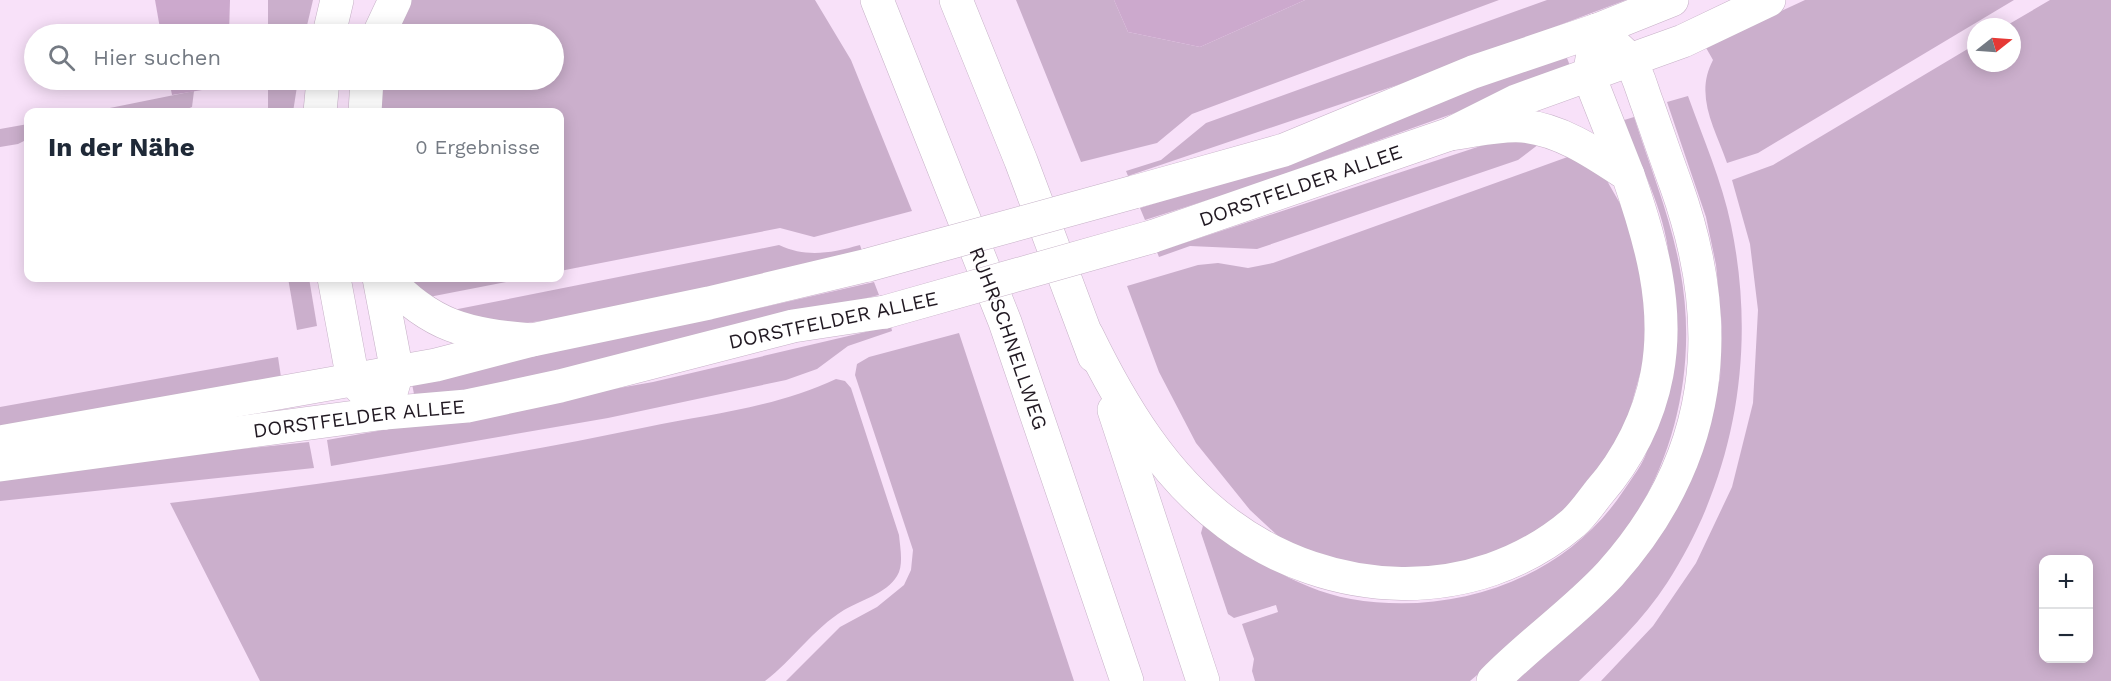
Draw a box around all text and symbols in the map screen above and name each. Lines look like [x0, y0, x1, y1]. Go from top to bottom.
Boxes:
north arrow [1967, 18, 2021, 72]
search box [24, 24, 564, 90]
icon: search [45, 41, 78, 74]
text: Hier suchen [93, 45, 221, 70]
text: In der Nähe [48, 132, 195, 162]
text: 0 Ergebnisse [415, 135, 540, 159]
street label: DORSTFELDER ALLEE [1196, 139, 1405, 232]
street label: RUHRSCHNELLWEG [964, 243, 1053, 433]
street label: DORSTFELDER ALLEE [726, 286, 940, 354]
street label: DORSTFELDER ALLEE [252, 394, 466, 443]
map controls [2039, 555, 2093, 663]
button: + [2039, 555, 2093, 609]
button: − [2039, 609, 2093, 663]

